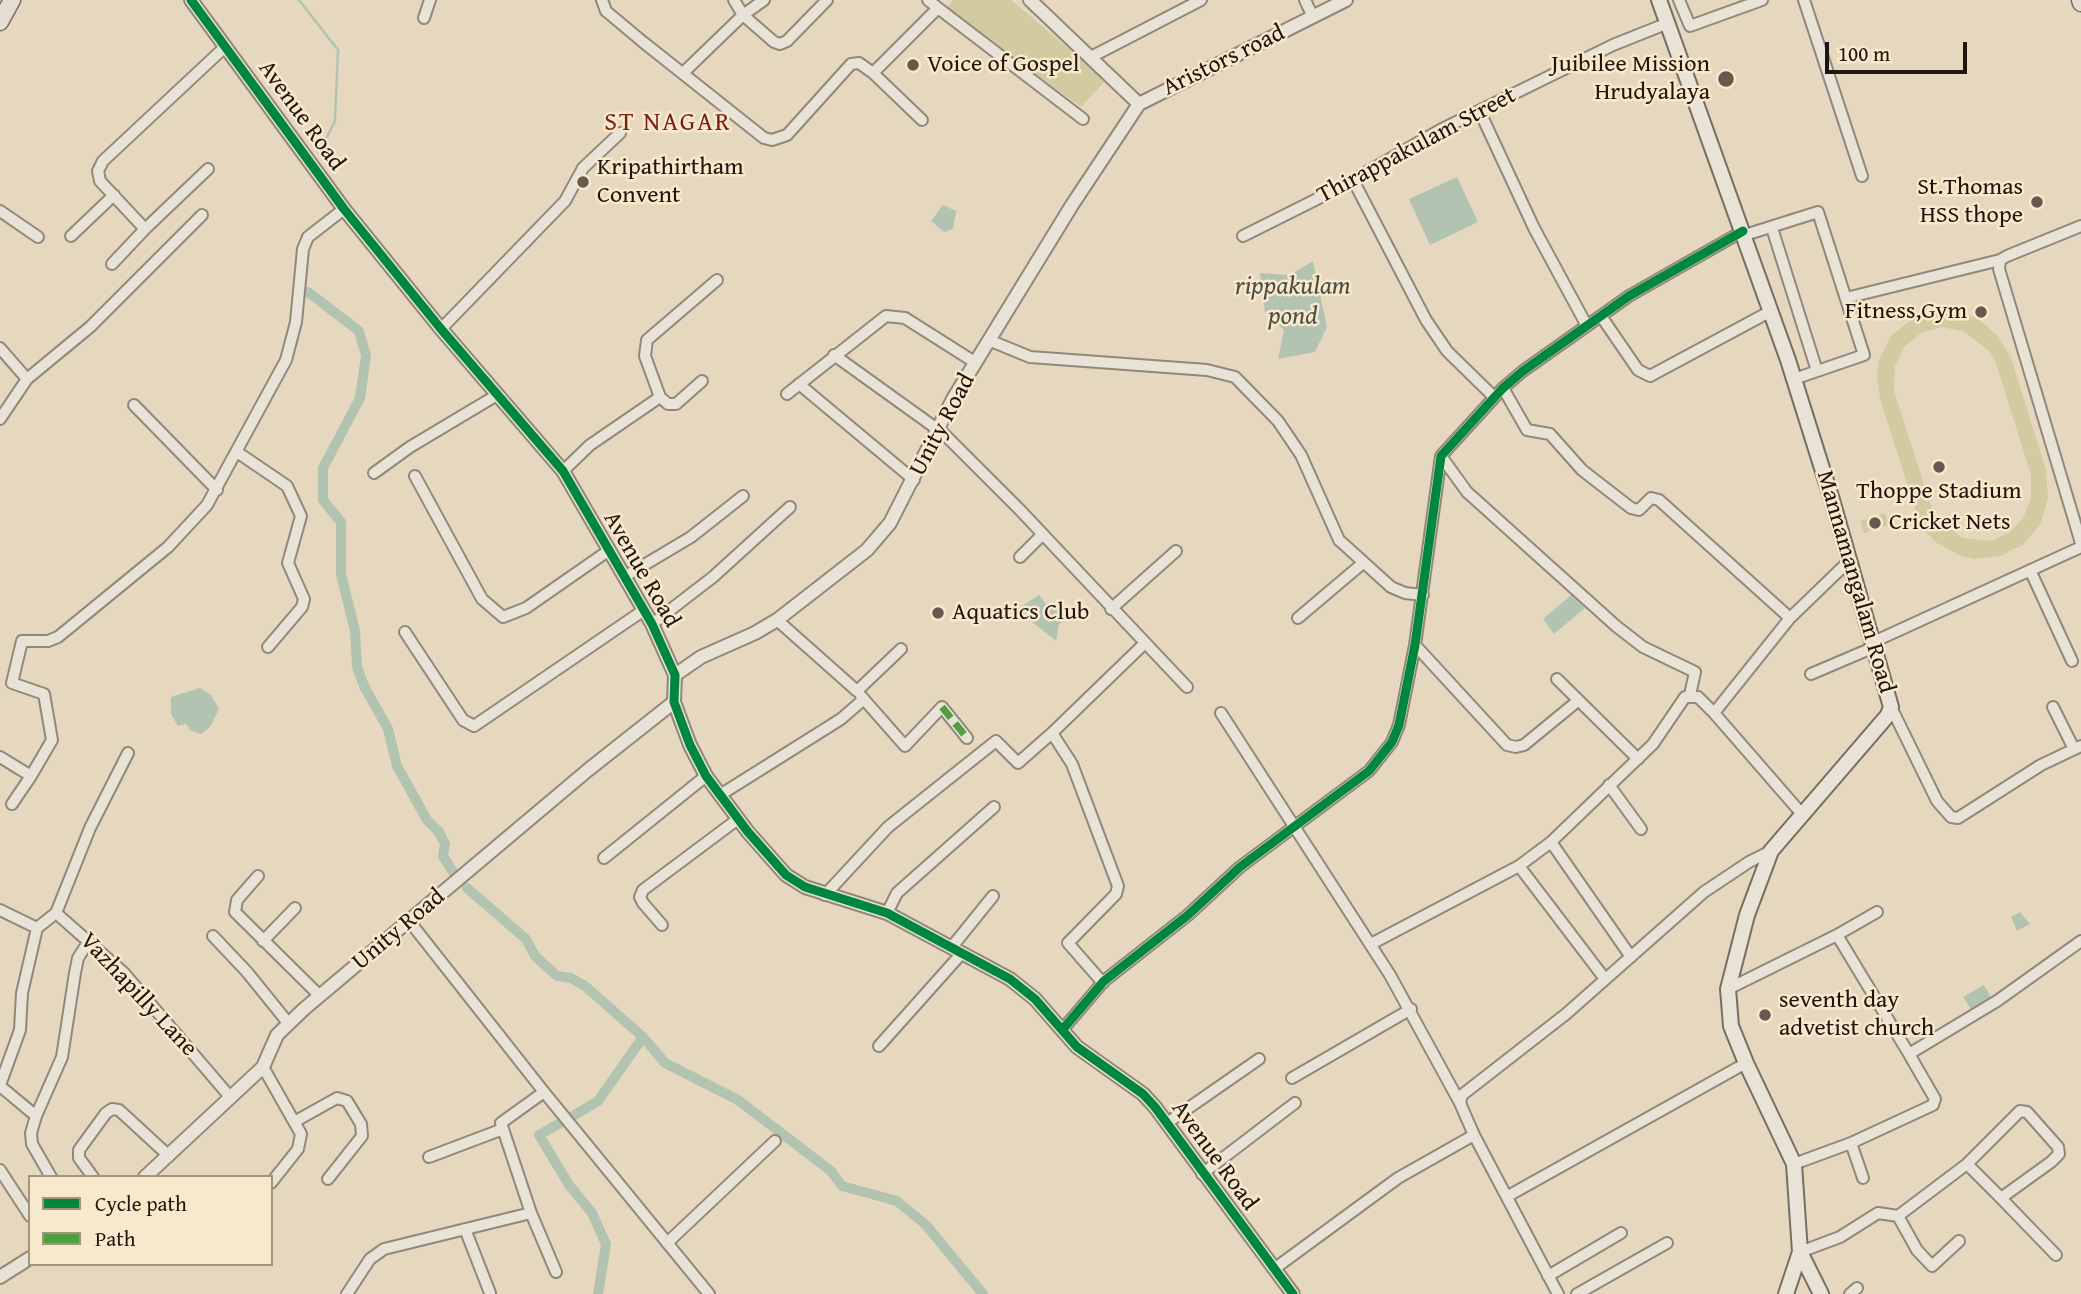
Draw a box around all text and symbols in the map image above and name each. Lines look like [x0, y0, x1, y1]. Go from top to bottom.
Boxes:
street label: Aristors road [1158, 19, 1290, 103]
scale bar [1829, 28, 1971, 72]
text: 100 m [1838, 38, 1890, 69]
place label: Voice of Gospel [927, 51, 1080, 79]
place label: Juibilee Mission Hrudyalaya [1551, 51, 1710, 107]
street label: Avenue Road [251, 55, 351, 177]
marker: Voice of Gospel [905, 57, 921, 73]
marker: Juibilee Mission Hrudyalaya [1716, 69, 1736, 89]
street label: Thirappakulam Street [1313, 81, 1521, 211]
district label: ST NAGAR [605, 107, 731, 139]
place label: Kripathirtham Convent [597, 154, 744, 210]
marker: Kripathirtham Convent [575, 174, 591, 190]
place label: St.Thomas HSS thope [1917, 174, 2023, 230]
marker: St.Thomas HSS thope [2029, 194, 2045, 210]
water label: rippakulam pond [1235, 271, 1351, 332]
place label: Fitness,Gym [1845, 298, 1967, 326]
marker: Fitness,Gym [1973, 304, 1989, 320]
street label: Unity Road [904, 369, 982, 481]
marker: Thoppe Stadium [1931, 459, 1947, 475]
street label: Mannamangalam Road [1809, 467, 1901, 697]
place label: Thoppe Stadium [1856, 478, 2022, 506]
street label: Avenue Road [596, 507, 686, 633]
place label: Cricket Nets [1889, 509, 2011, 537]
marker: Cricket Nets [1867, 515, 1883, 531]
place label: Aquatics Club [952, 599, 1089, 627]
marker: Aquatics Club [930, 605, 946, 621]
street label: Unity Road [347, 883, 451, 977]
street label: Vazhapilly Lane [73, 927, 203, 1063]
place label: seventh day advetist church [1779, 987, 1934, 1043]
marker: seventh day advetist church [1757, 1007, 1773, 1023]
street label: Avenue Road [1164, 1095, 1264, 1217]
legend [28, 1175, 273, 1266]
text: Cycle path [95, 1188, 187, 1219]
text: Path [95, 1223, 135, 1254]

